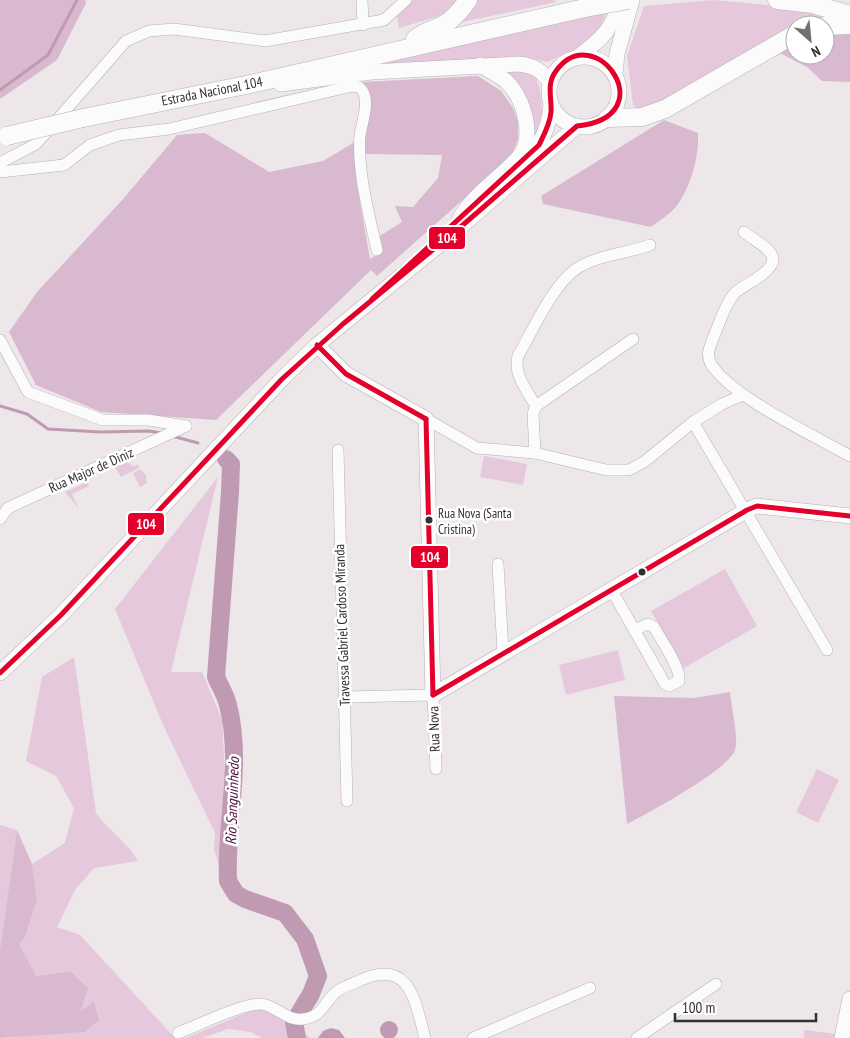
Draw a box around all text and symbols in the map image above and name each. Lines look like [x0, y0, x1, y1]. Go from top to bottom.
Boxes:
north arrow [785, 15, 835, 65]
text: N [808, 42, 823, 61]
street label: Estrada Nacional 104 [160, 72, 265, 110]
line badge: 104 [428, 226, 466, 250]
text: 104 [437, 229, 457, 247]
street label: Rua Major de Diniz [46, 443, 136, 497]
place label: Rua Nova (Santa Cristina) [438, 505, 512, 538]
line badge: 104 [127, 512, 165, 536]
text: 104 [136, 515, 156, 533]
marker: Rua Nova (Santa Cristina) [424, 515, 434, 525]
street label: Travessa Gabriel Cardoso Miranda [330, 544, 354, 706]
line badge: 104 [410, 545, 449, 569]
text: 104 [420, 548, 440, 566]
unlabelled marker [637, 567, 647, 577]
street label: Rua Nova [424, 706, 444, 752]
water label: Rio Sanguinhedo [221, 755, 243, 845]
scale bar [675, 990, 816, 1022]
text: 100 m [682, 998, 715, 1017]

